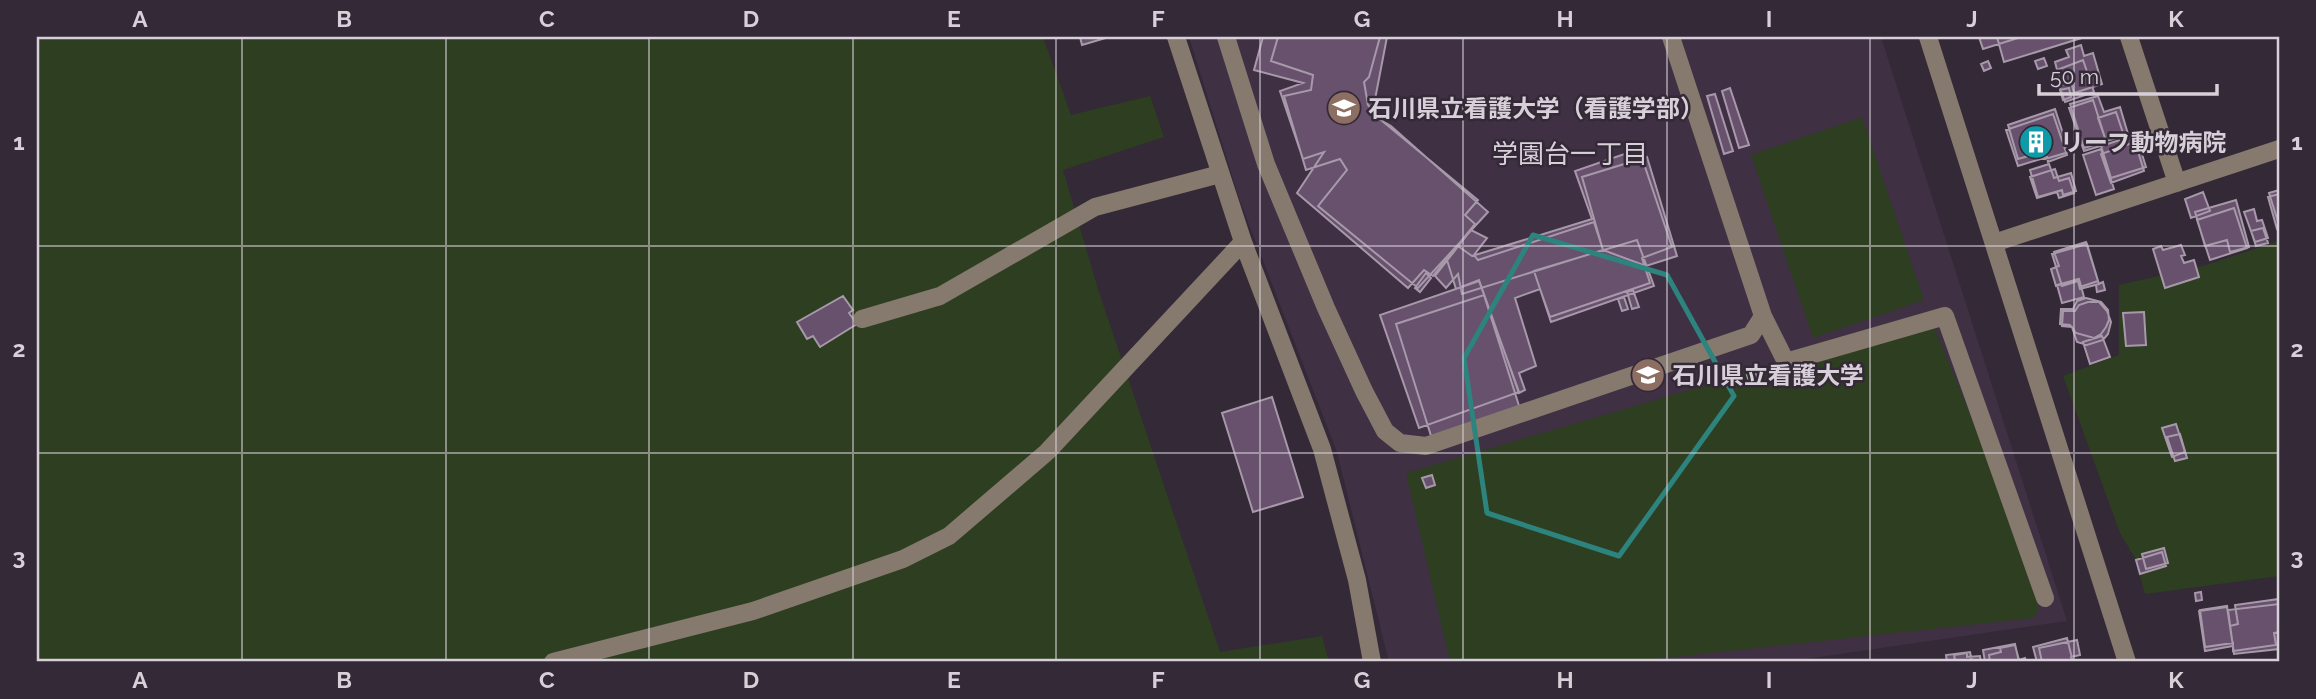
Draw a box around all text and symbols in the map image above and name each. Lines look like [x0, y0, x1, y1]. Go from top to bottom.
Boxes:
text: A [132, 5, 148, 32]
text: B [336, 5, 352, 32]
text: C [539, 5, 555, 32]
text: D [743, 5, 759, 32]
text: E [947, 5, 961, 32]
text: F [1151, 5, 1165, 32]
text: G [1354, 5, 1370, 32]
text: H [1556, 5, 1574, 32]
text: I [1766, 5, 1772, 32]
text: J [1966, 5, 1978, 32]
text: K [2168, 5, 2184, 32]
scale bar [2039, 52, 2218, 96]
text: 50 m [2050, 64, 2099, 89]
school or university icon: 石川県立看護大学（看護学部） [1325, 89, 1363, 127]
place label: 石川県立看護大学（看護学部） [1368, 94, 1704, 123]
building icon: リーフ動物病院 [2017, 123, 2055, 161]
text: 1 [13, 128, 25, 155]
place label: リーフ動物病院 [2060, 128, 2227, 157]
text: 1 [2291, 128, 2303, 155]
district label: 学園台一丁目 [1492, 139, 1648, 169]
text: 2 [13, 335, 25, 362]
text: 2 [2291, 335, 2303, 362]
school or university icon: 石川県立看護大学 [1629, 356, 1667, 394]
place label: 石川県立看護大学 [1672, 361, 1864, 390]
text: 3 [13, 543, 25, 570]
text: 3 [2291, 543, 2303, 570]
text: A [132, 666, 148, 693]
text: B [336, 666, 352, 693]
text: C [539, 666, 555, 693]
text: D [743, 666, 759, 693]
text: E [947, 666, 961, 693]
text: F [1151, 666, 1165, 693]
text: G [1354, 666, 1370, 693]
text: H [1556, 666, 1574, 693]
text: I [1766, 666, 1772, 693]
text: J [1966, 666, 1978, 693]
text: K [2168, 666, 2184, 693]

